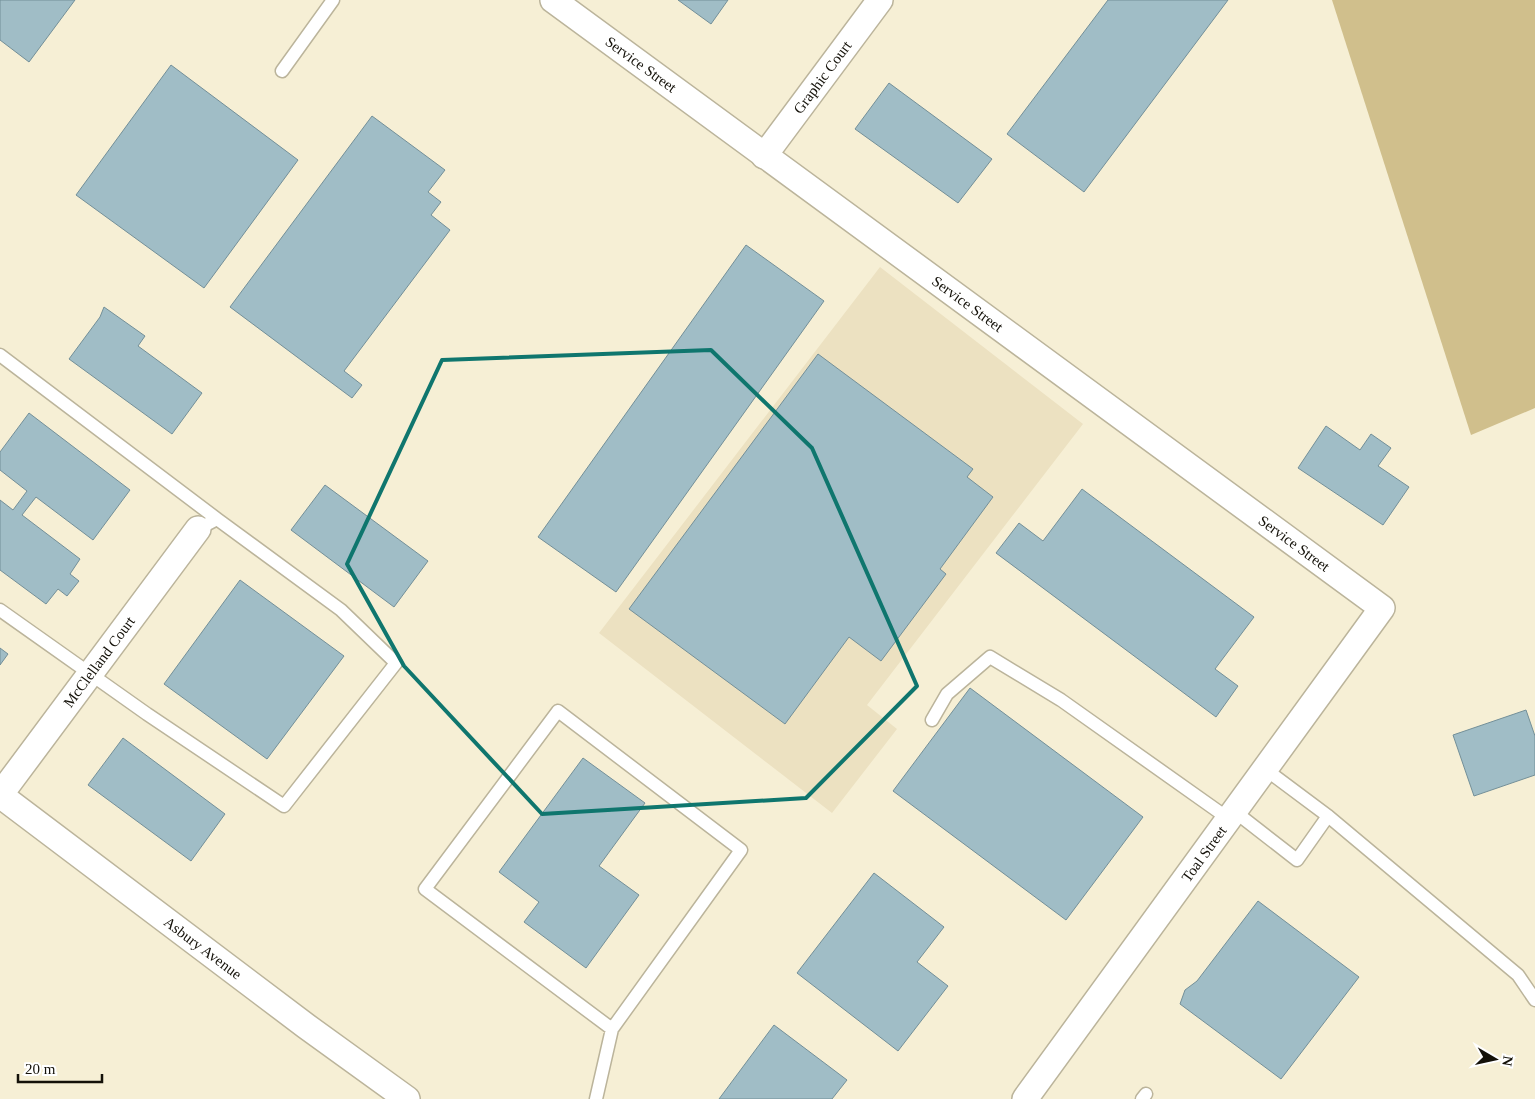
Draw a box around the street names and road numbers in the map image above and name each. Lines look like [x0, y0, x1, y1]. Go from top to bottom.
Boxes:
street label: Service Street [602, 33, 680, 96]
street label: Graphic Court [790, 37, 855, 117]
street label: Service Street [929, 273, 1007, 336]
street label: Service Street [1256, 512, 1333, 575]
street label: McClelland Court [60, 613, 139, 710]
street label: Toal Street [1178, 822, 1230, 885]
street label: Asbury Avenue [161, 914, 245, 983]

